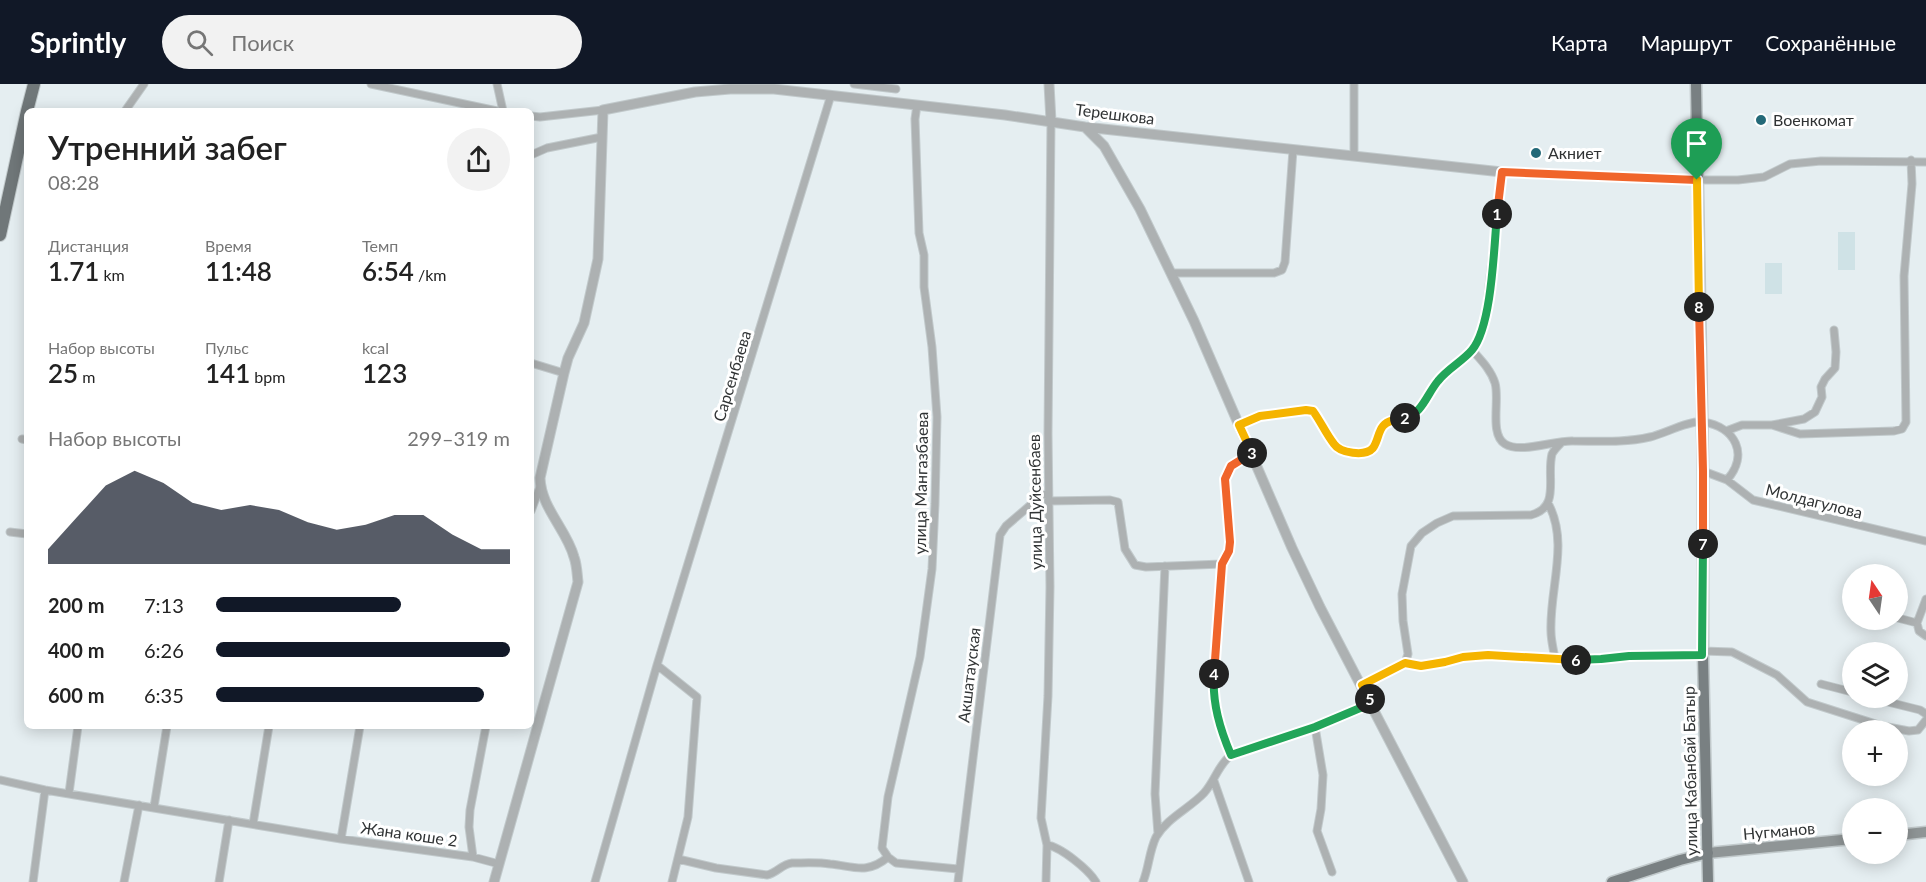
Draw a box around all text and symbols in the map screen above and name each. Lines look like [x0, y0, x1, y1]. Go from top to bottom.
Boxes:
search box [162, 15, 582, 69]
text: Sprintly [30, 25, 126, 59]
icon: search [183, 26, 216, 59]
text: Поиск [231, 29, 294, 56]
text: Карта [1551, 30, 1608, 55]
text: Маршрут [1641, 30, 1732, 55]
text: Сохранённые [1765, 30, 1896, 55]
street label: Терешкова [1074, 99, 1156, 128]
place label: Военкомат [1773, 110, 1854, 129]
marker: Военкомат [1754, 113, 1768, 127]
pin [1671, 118, 1722, 180]
text: Утренний забег [48, 127, 287, 167]
icon: arrive [1680, 127, 1713, 160]
button: share [447, 128, 510, 191]
place label: Акниет [1548, 143, 1602, 162]
marker: Акниет [1529, 146, 1543, 160]
text: 08:28 [48, 170, 99, 194]
pin: 1 [1482, 199, 1512, 229]
text: 1 [1492, 204, 1502, 223]
text: Дистанция [48, 236, 129, 255]
text: Время [205, 236, 252, 255]
text: Темп [362, 236, 398, 255]
text: 1.71 [48, 255, 99, 287]
text: 11:48 [205, 255, 272, 287]
text: 6:54 [362, 255, 414, 287]
text: km [99, 265, 125, 284]
text: /km [414, 265, 446, 284]
pin: 8 [1684, 292, 1714, 322]
text: 8 [1694, 297, 1704, 316]
street label: Сарсенбаева [709, 328, 754, 424]
text: Набор высоты [48, 338, 155, 357]
text: Пульс [205, 338, 249, 357]
text: kcal [362, 338, 389, 357]
text: 25 [48, 357, 78, 389]
text: 141 [205, 357, 250, 389]
text: 123 [362, 357, 407, 389]
text: m [78, 367, 95, 386]
text: bpm [250, 367, 285, 386]
pin: 2 [1390, 403, 1420, 433]
text: 2 [1400, 408, 1410, 427]
street label: улица Мангазбаева [910, 411, 931, 554]
text: Набор высоты [48, 426, 181, 450]
text: 299–319 m [407, 426, 510, 450]
street label: улица Дуйсенбаев [1024, 434, 1045, 570]
pin: 3 [1237, 438, 1267, 468]
text: 3 [1247, 443, 1257, 462]
street label: Молдагулова [1764, 479, 1864, 522]
pin: 7 [1688, 529, 1718, 559]
text: 7 [1698, 534, 1708, 553]
north arrow [1842, 564, 1908, 630]
map controls [1842, 564, 1908, 864]
text: 200 m [48, 593, 104, 617]
text: 7:13 [144, 593, 184, 617]
street label: Акшатауская [953, 626, 984, 723]
text: 400 m [48, 638, 104, 662]
text: 6:26 [144, 638, 184, 662]
button: layers [1842, 642, 1908, 708]
pin: 6 [1561, 645, 1591, 675]
text: 6 [1571, 650, 1581, 669]
pin: 4 [1199, 659, 1229, 689]
text: 4 [1209, 664, 1219, 683]
text: 600 m [48, 683, 104, 707]
text: 6:35 [144, 683, 184, 707]
pin: 5 [1355, 684, 1385, 714]
street label: улица Кабанбай Батыр [1679, 686, 1700, 856]
text: 5 [1365, 689, 1375, 708]
button: + [1842, 720, 1908, 786]
button: − [1842, 798, 1908, 864]
street label: Жана коше 2 [359, 817, 459, 850]
street label: Нугманов [1742, 818, 1816, 843]

